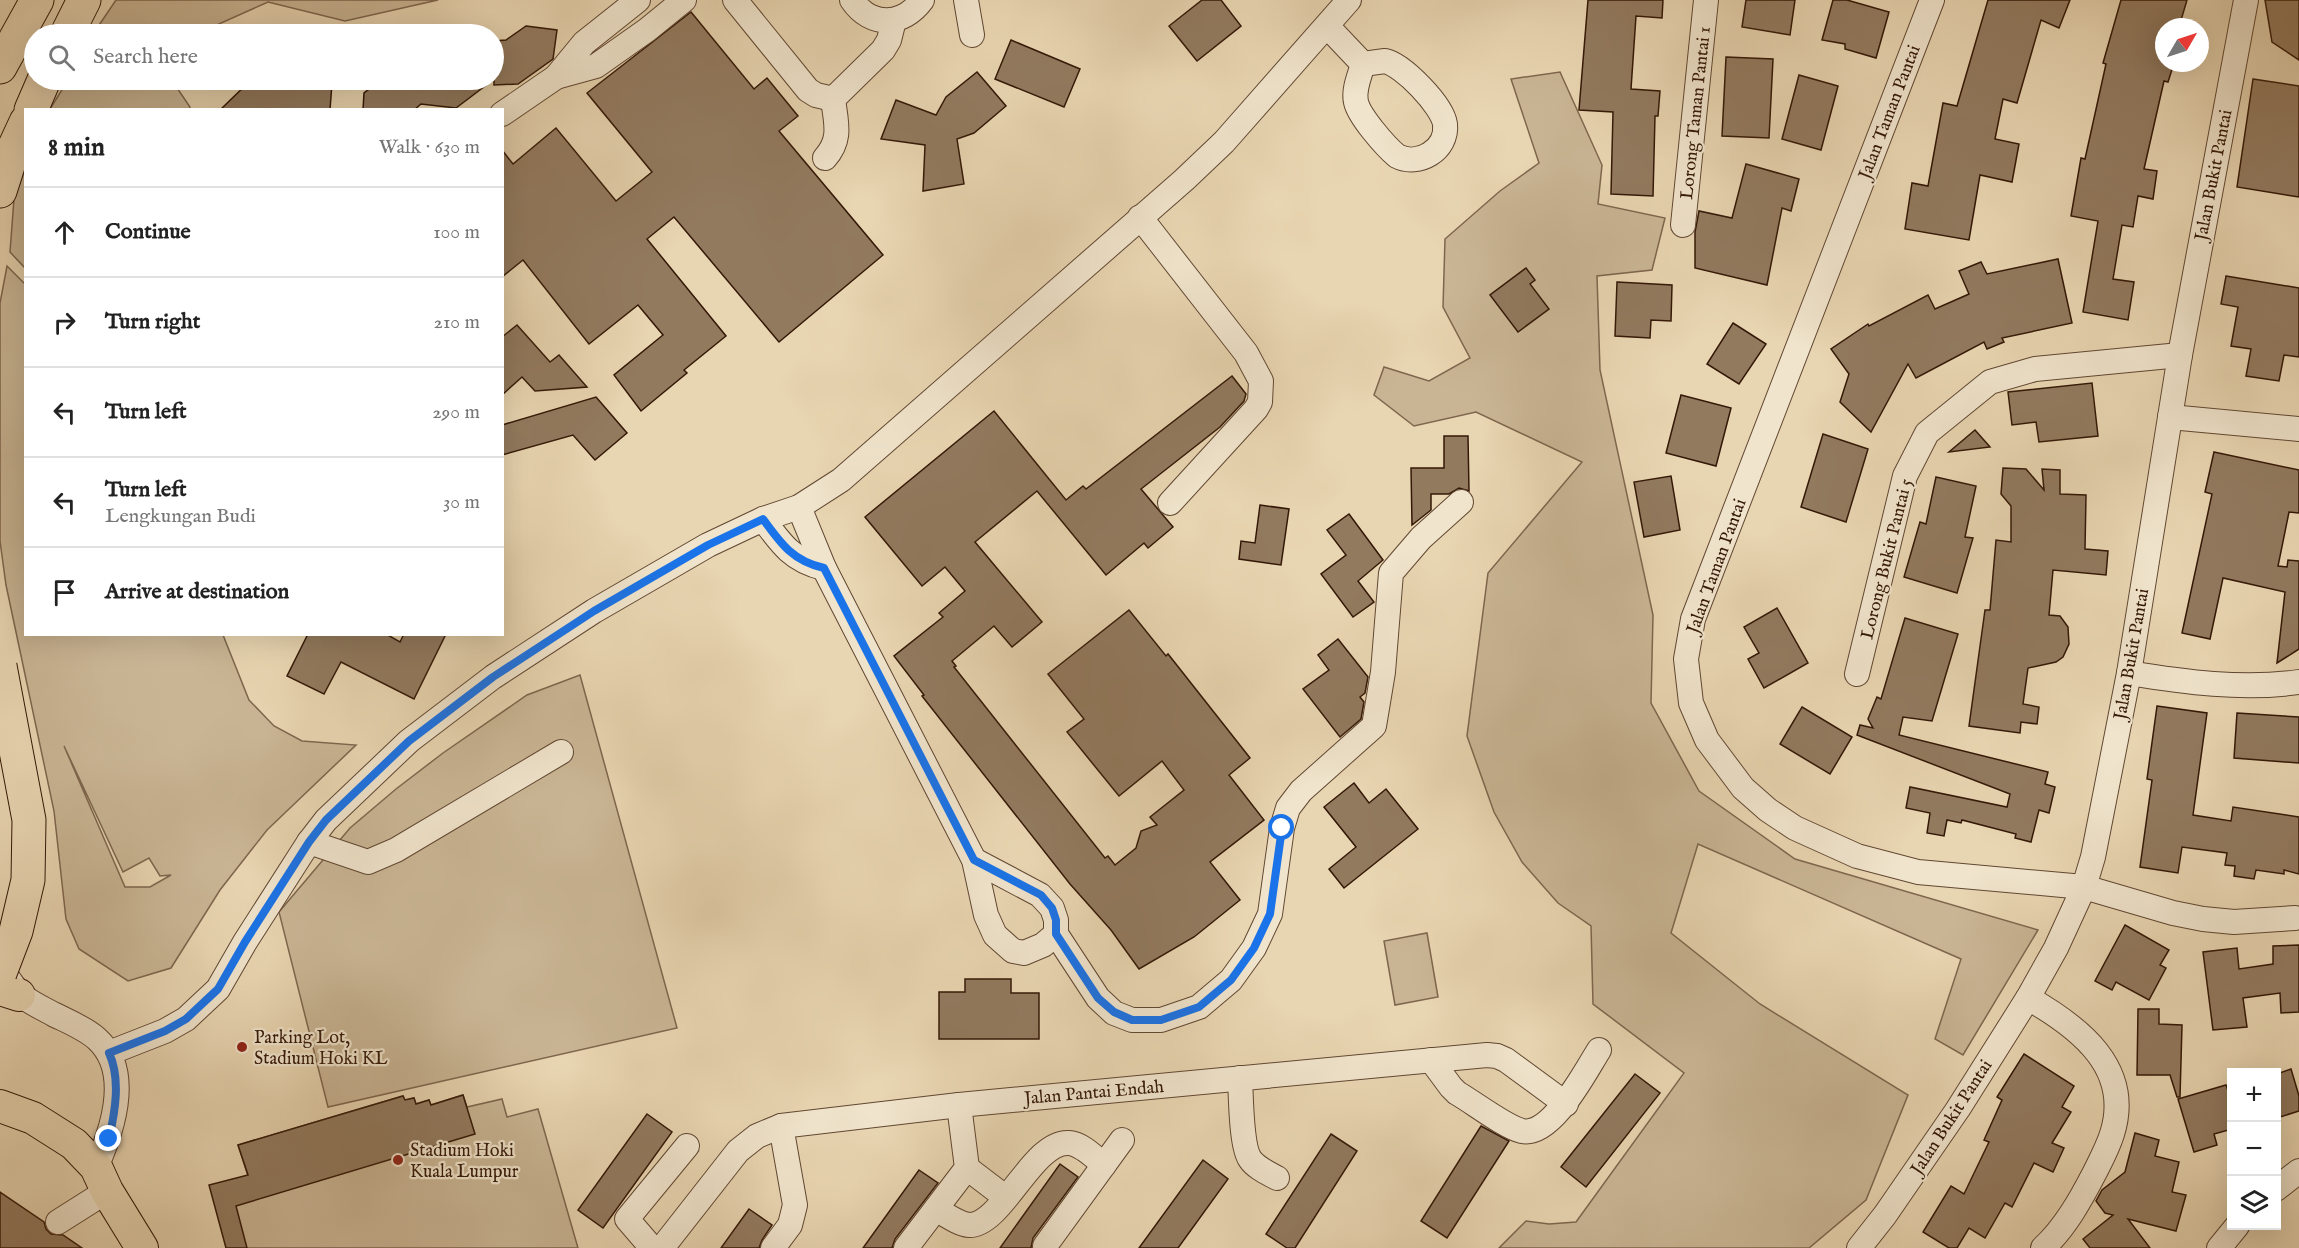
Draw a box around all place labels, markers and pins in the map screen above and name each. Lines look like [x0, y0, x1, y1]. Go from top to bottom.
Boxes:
place label: Parking Lot, Stadium Hoki KL [254, 1027, 388, 1071]
marker: Parking Lot, Stadium Hoki KL [235, 1040, 249, 1054]
place label: Stadium Hoki Kuala Lumpur [410, 1140, 519, 1184]
marker: Stadium Hoki Kuala Lumpur [391, 1153, 405, 1167]

